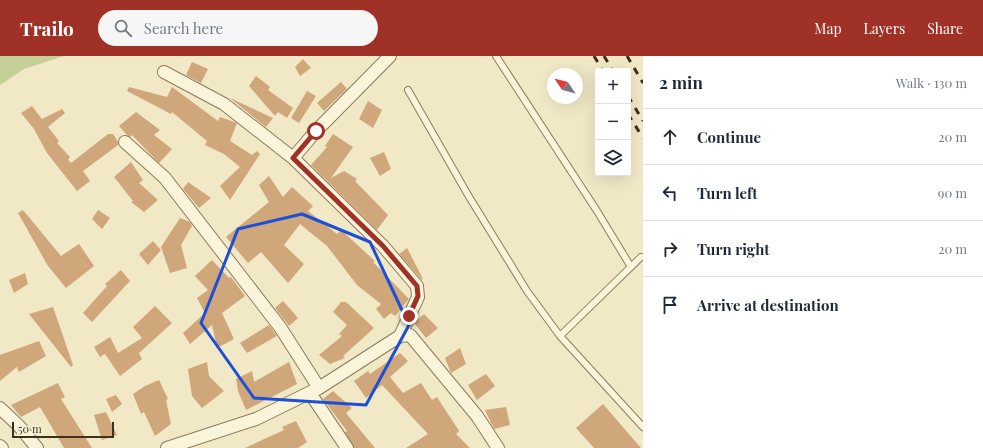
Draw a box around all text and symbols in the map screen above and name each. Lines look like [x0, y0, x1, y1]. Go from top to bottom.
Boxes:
search box [98, 10, 378, 46]
text: Trailo [20, 15, 74, 41]
icon: search [112, 17, 134, 39]
text: Search here [144, 18, 223, 38]
text: Map [814, 19, 842, 38]
text: Layers [864, 19, 905, 38]
text: Share [927, 19, 963, 38]
north arrow [547, 68, 583, 104]
map controls [595, 68, 631, 176]
button: + [595, 68, 631, 104]
text: 2 min [659, 71, 703, 93]
text: Walk · 130 m [896, 74, 967, 91]
button: − [595, 104, 631, 140]
route start [307, 122, 325, 140]
icon: ahead [659, 126, 681, 148]
text: Continue [697, 127, 761, 147]
text: 20 m [938, 128, 967, 145]
button: layers [595, 140, 631, 176]
icon: left [659, 182, 681, 204]
text: Turn left [697, 183, 758, 203]
text: 90 m [938, 184, 967, 201]
icon: right [659, 238, 681, 260]
text: Turn right [697, 239, 770, 259]
text: 20 m [938, 240, 967, 257]
icon: arrive [659, 294, 681, 316]
text: Arrive at destination [697, 295, 839, 315]
route end [400, 307, 418, 325]
scale bar [12, 420, 114, 439]
text: 50 m [18, 421, 42, 436]

